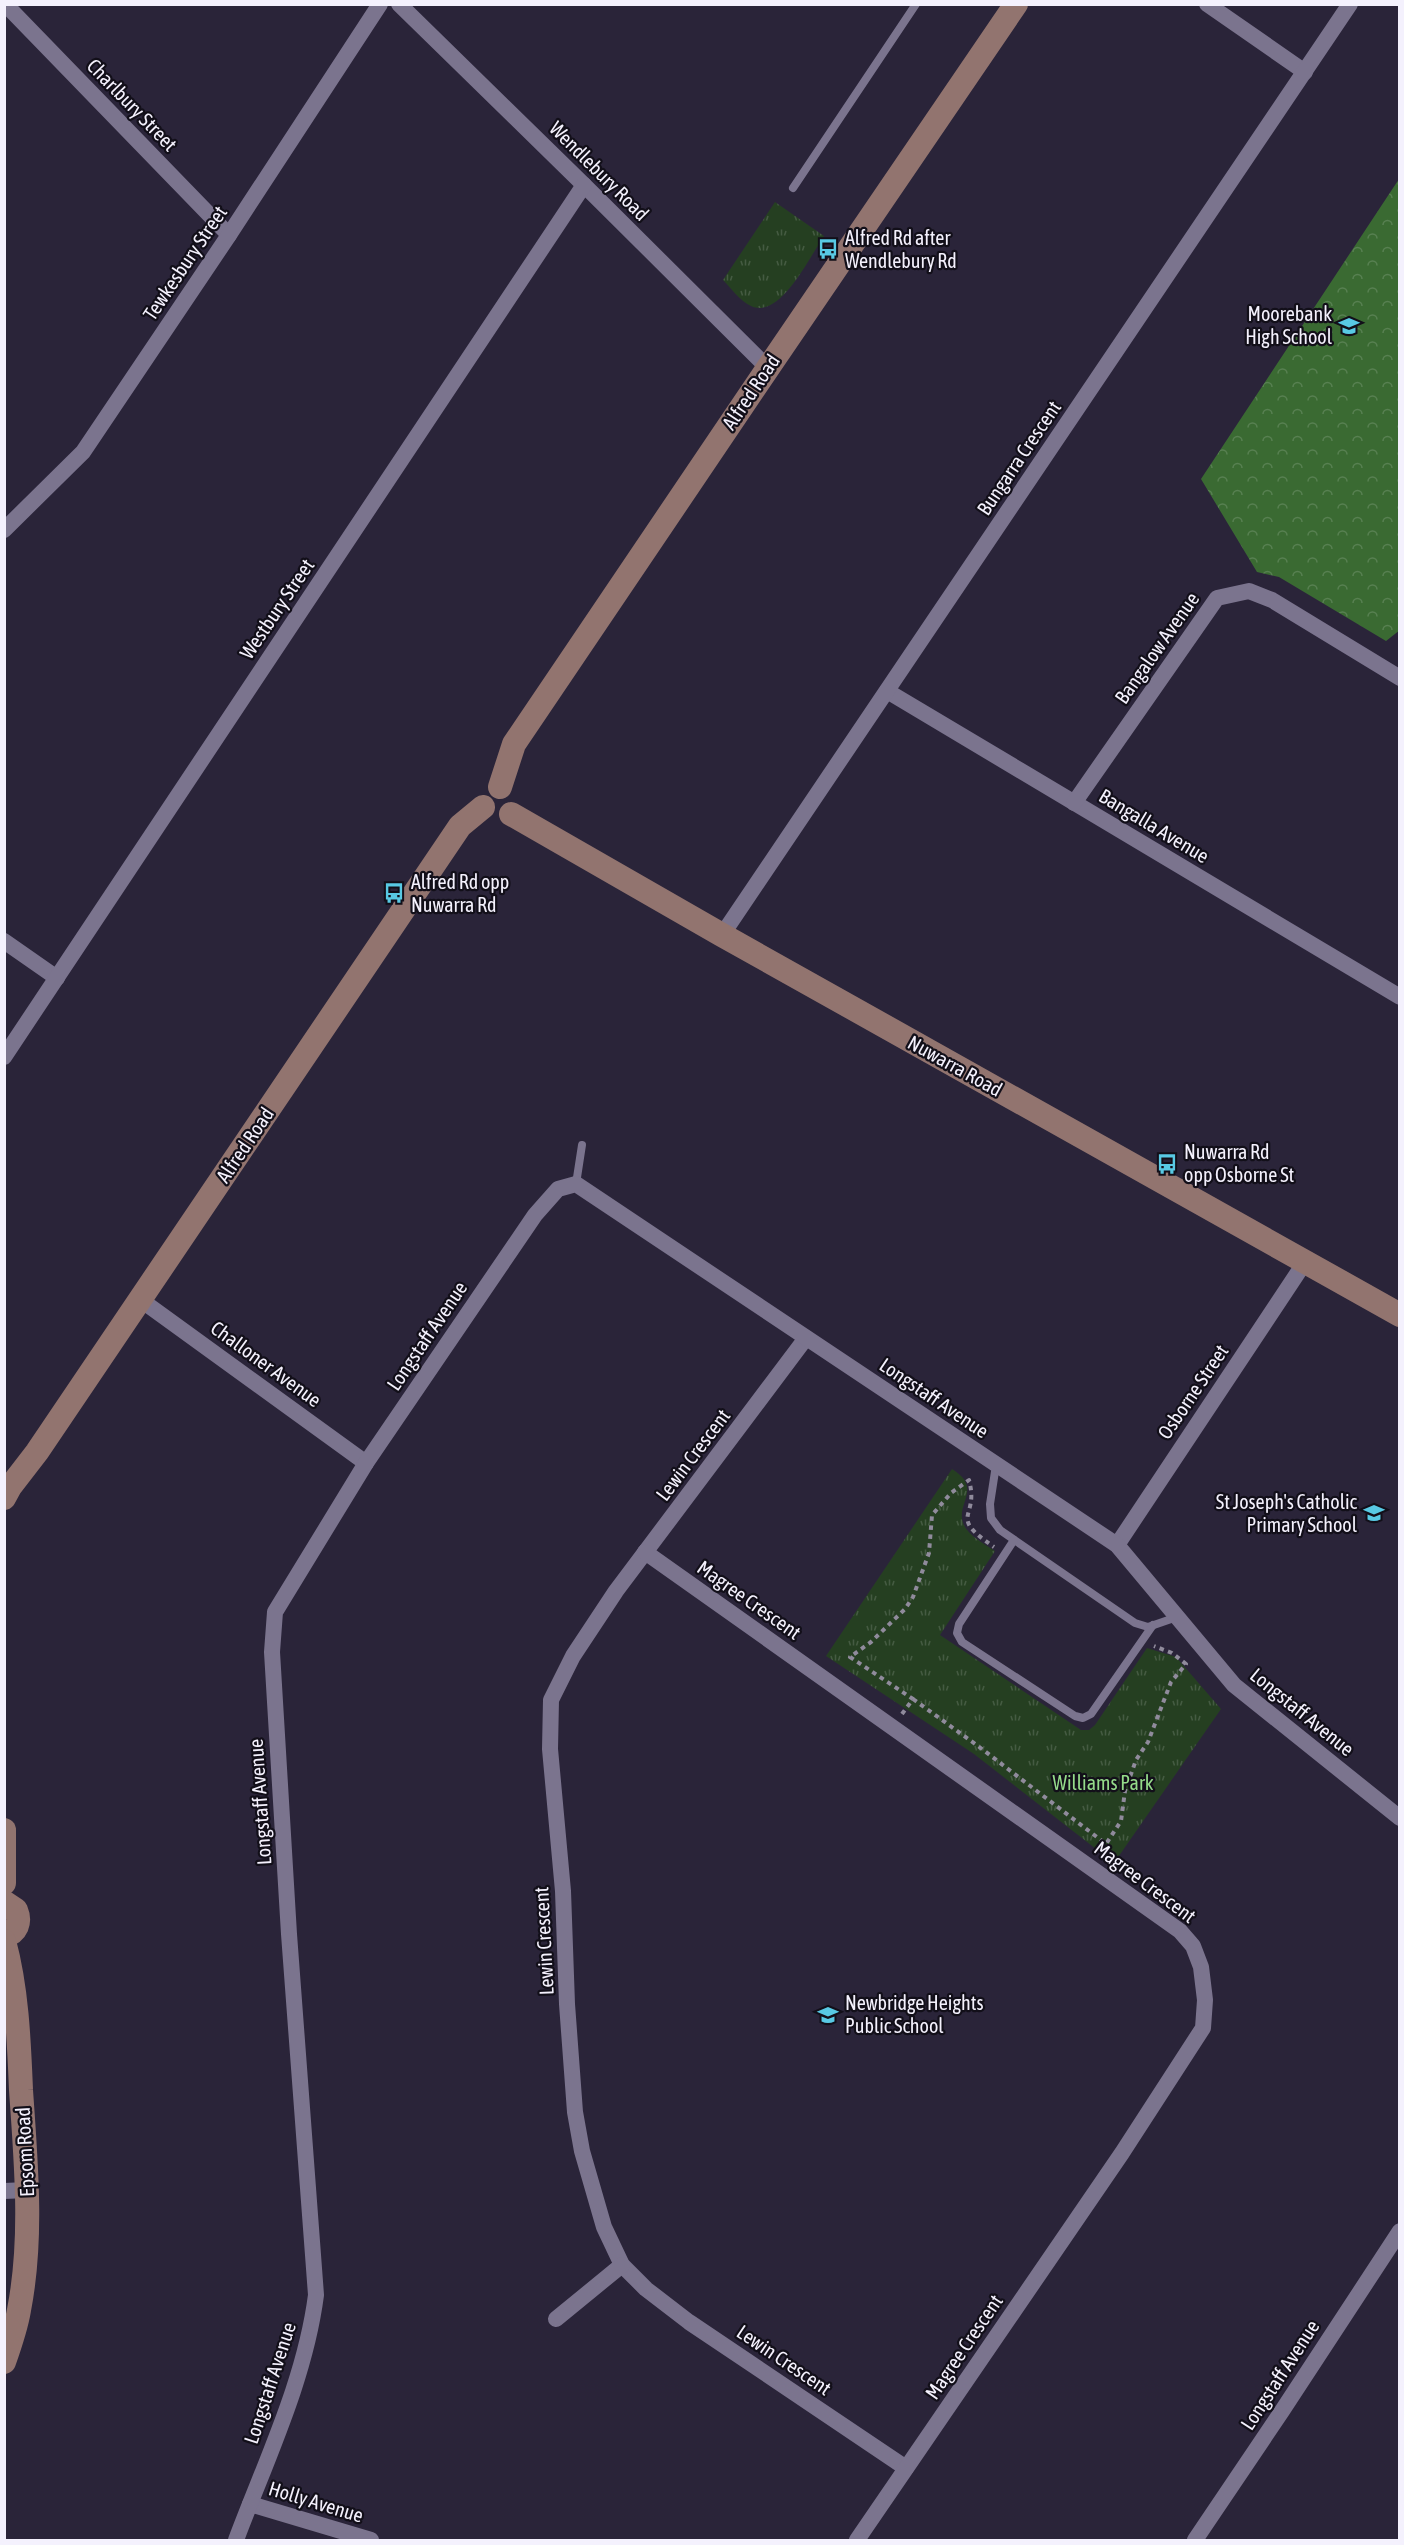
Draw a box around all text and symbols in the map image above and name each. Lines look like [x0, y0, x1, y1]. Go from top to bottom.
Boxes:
street label: Charlbury Street [83, 54, 182, 156]
street label: Wendlebury Road [545, 116, 654, 225]
street label: Tewkesbury Street [138, 201, 231, 324]
place label: Alfred Rd after Wendlebury Rd [845, 226, 957, 272]
bus stop icon: Alfred Rd after Wendlebury Rd [816, 237, 840, 261]
place label: Moorebank High School [1245, 302, 1333, 348]
school or university icon: Moorebank High School [1337, 314, 1361, 338]
street label: Alfred Road [717, 350, 784, 434]
street label: Bungarra Crescent [972, 396, 1065, 519]
street label: Westbury Street [235, 554, 319, 663]
street label: Bangalow Avenue [1110, 588, 1203, 708]
street label: Bangalla Avenue [1095, 784, 1213, 867]
place label: Alfred Rd opp Nuwarra Rd [411, 870, 509, 916]
bus stop icon: Alfred Rd opp Nuwarra Rd [382, 881, 406, 905]
street label: Nuwarra Road [904, 1030, 1006, 1101]
street label: Alfred Road [211, 1103, 278, 1187]
place label: Nuwarra Rd opp Osborne St [1184, 1140, 1295, 1186]
bus stop icon: Nuwarra Rd opp Osborne St [1155, 1152, 1179, 1176]
street label: Longstaff Avenue [382, 1277, 471, 1395]
street label: Challoner Avenue [207, 1316, 326, 1411]
street label: Osborne Street [1153, 1340, 1233, 1443]
street label: Longstaff Avenue [875, 1353, 993, 1442]
street label: Lewin Crescent [651, 1404, 735, 1505]
place label: St Joseph's Catholic Primary School [1216, 1490, 1358, 1536]
school or university icon: St Joseph's Catholic Primary School [1362, 1501, 1386, 1525]
street label: Magree Crescent [693, 1555, 806, 1644]
street label: Longstaff Avenue [1246, 1663, 1359, 1760]
street label: Longstaff Avenue [244, 1738, 275, 1866]
park label: Williams Park [1052, 1771, 1154, 1794]
street label: Magree Crescent [1090, 1836, 1201, 1927]
street label: Lewin Crescent [529, 1886, 558, 1996]
place label: Newbridge Heights Public School [845, 1991, 984, 2037]
school or university icon: Newbridge Heights Public School [816, 2003, 840, 2027]
street label: Epsom Road [11, 2107, 38, 2197]
street label: Magree Crescent [920, 2290, 1007, 2403]
street label: Longstaff Avenue [1235, 2315, 1324, 2434]
street label: Longstaff Avenue [239, 2319, 300, 2447]
street label: Lewin Crescent [733, 2320, 836, 2400]
street label: Holly Avenue [266, 2476, 366, 2527]

